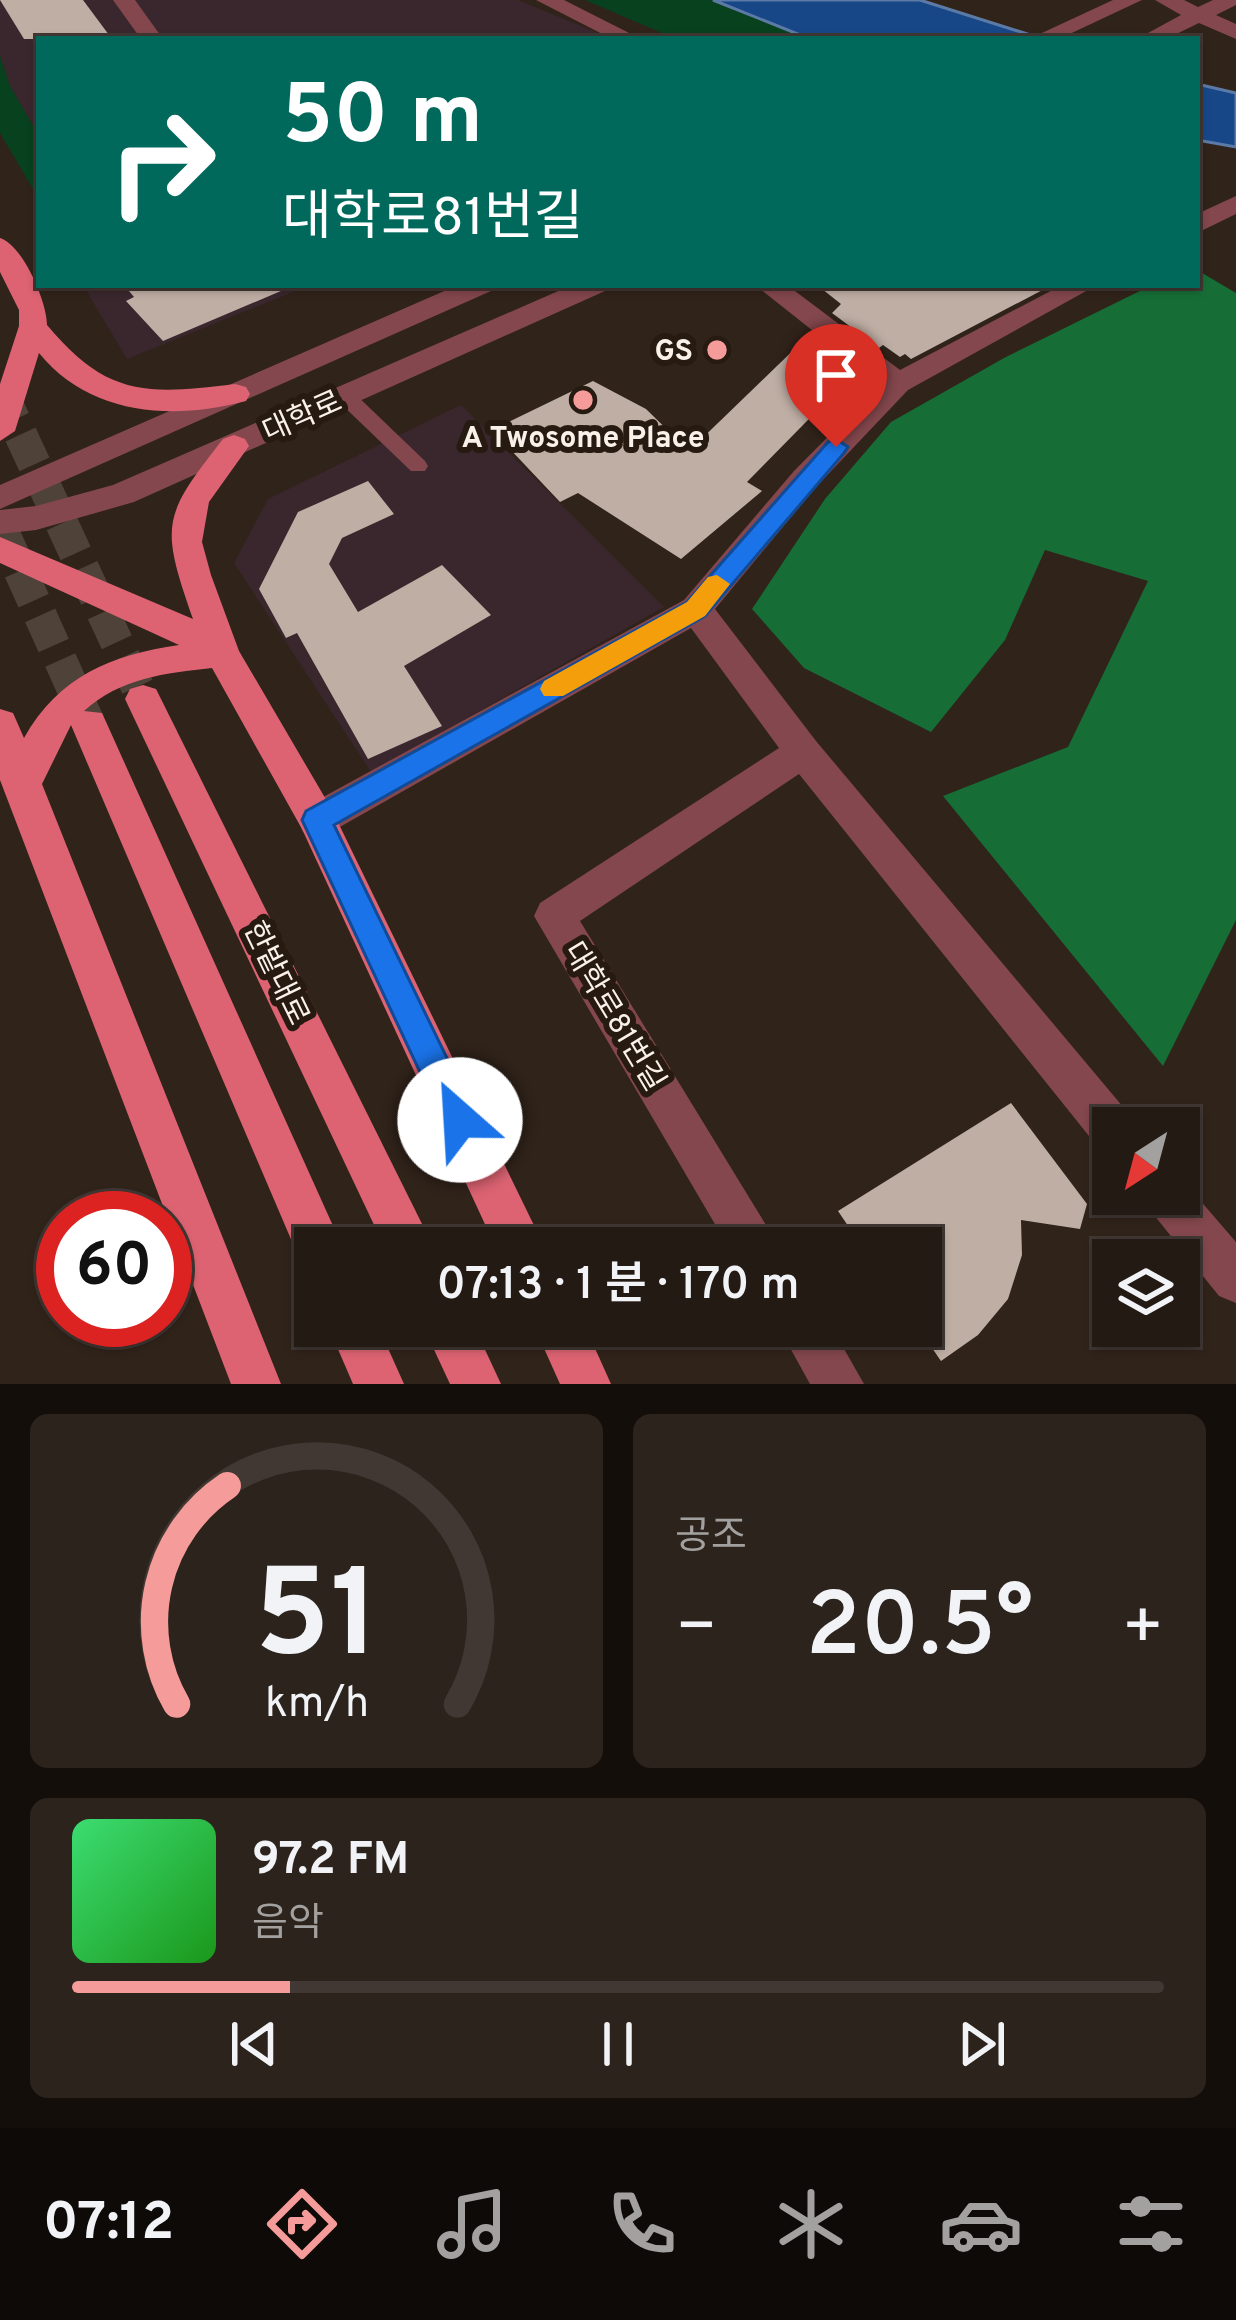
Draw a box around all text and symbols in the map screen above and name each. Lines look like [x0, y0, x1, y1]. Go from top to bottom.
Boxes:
text: 50 m [282, 67, 483, 173]
icon: right [84, 84, 240, 240]
text: 대학로81번길 [282, 186, 583, 255]
pin [785, 324, 887, 447]
place label: GS [654, 334, 693, 371]
marker: GS [704, 337, 730, 363]
icon: arrive [803, 342, 869, 408]
street label: 대학로 [258, 385, 348, 452]
marker: A Twosome Place [570, 387, 596, 413]
place label: A Twosome Place [462, 421, 704, 458]
street label: 한밭대로 [234, 916, 316, 1032]
street label: 대학로81번길 [554, 936, 672, 1099]
position arrow [397, 1057, 523, 1183]
north arrow [1092, 1107, 1200, 1215]
map controls [1092, 1107, 1200, 1347]
speed limit sign: 60 [36, 1191, 192, 1347]
button: layers [1092, 1239, 1200, 1347]
text: 07:13 · 1 분 · 170 m [437, 1258, 799, 1315]
text: 공조 [675, 1514, 747, 1563]
text: 51 [253, 1543, 380, 1701]
text: 20.5° [806, 1574, 1033, 1687]
text: − [675, 1589, 718, 1672]
text: + [1121, 1589, 1164, 1672]
text: km/h [264, 1678, 369, 1732]
text: 97.2 FM [252, 1833, 409, 1890]
text: 음악 [252, 1901, 324, 1950]
icon: previous [221, 2011, 287, 2077]
icon: pause [585, 2011, 651, 2077]
icon: next [949, 2011, 1015, 2077]
icon: directions [260, 2182, 344, 2266]
icon: music [430, 2182, 514, 2266]
icon: phone [600, 2182, 684, 2266]
icon: climate [769, 2182, 853, 2266]
icon: car [939, 2182, 1023, 2266]
icon: filters [1109, 2182, 1193, 2266]
text: 07:12 [43, 2190, 174, 2259]

